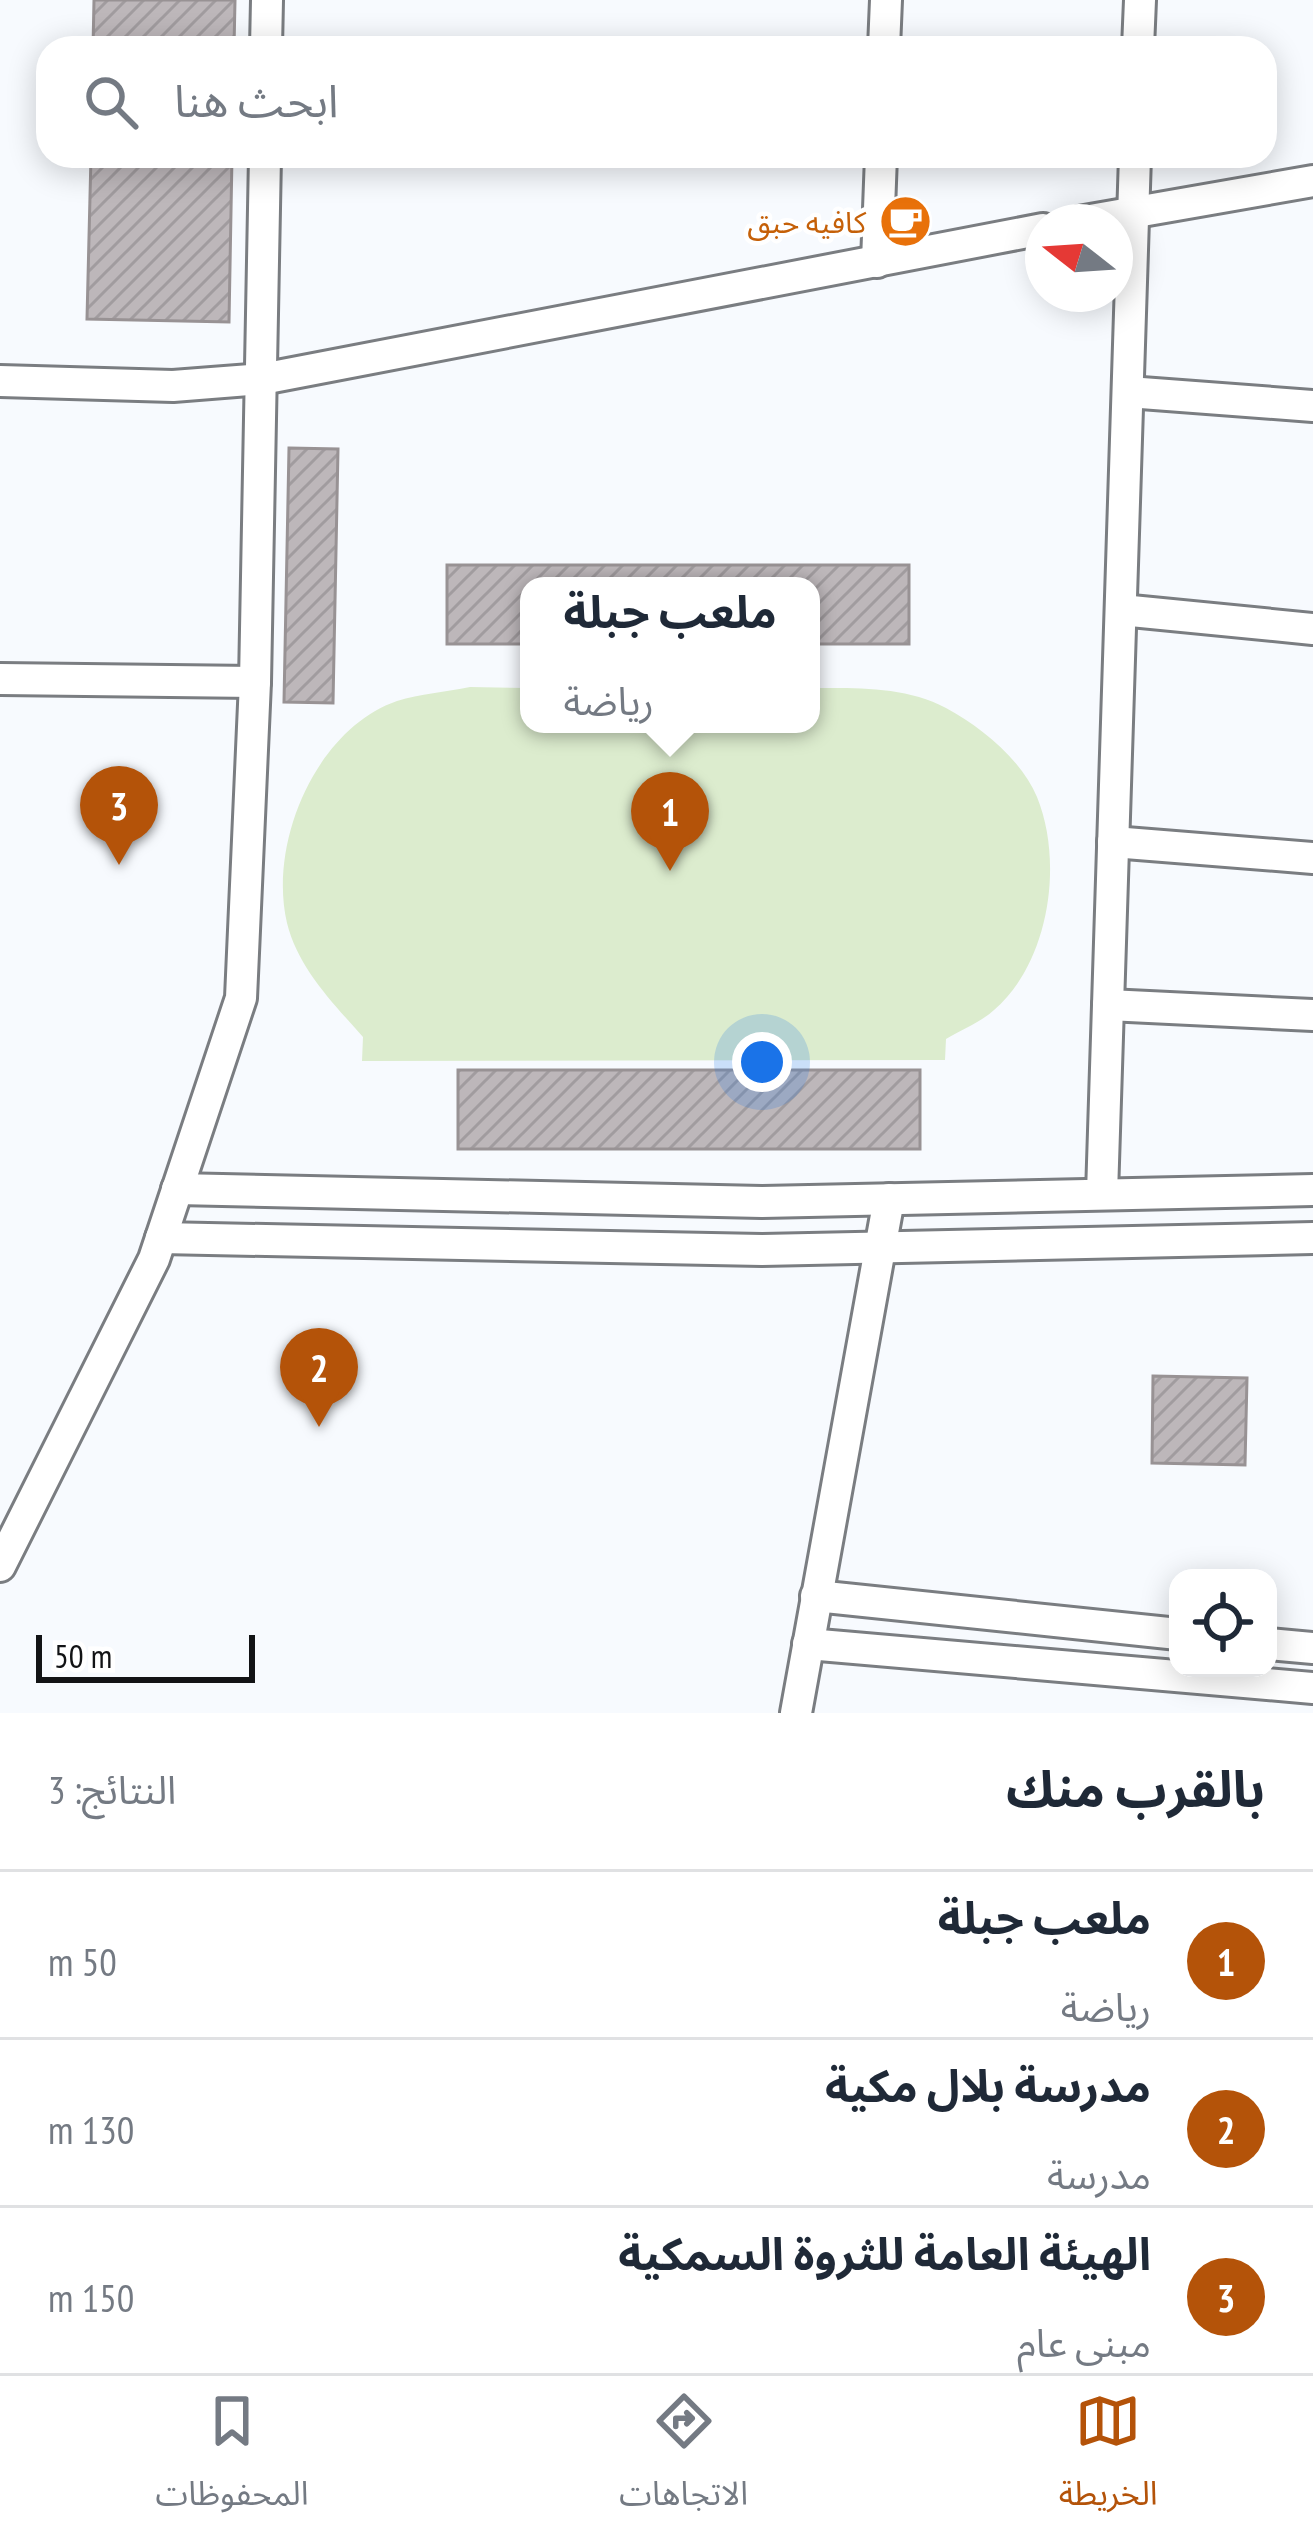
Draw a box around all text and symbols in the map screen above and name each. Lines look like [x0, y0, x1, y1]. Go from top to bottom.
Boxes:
search box [36, 36, 1277, 168]
icon: search [78, 69, 144, 135]
text: ابحث هنا [174, 71, 339, 129]
cafe icon: كافيه حبق [877, 193, 933, 249]
place label: كافيه حبق [747, 202, 867, 241]
north arrow [1025, 204, 1133, 312]
popup [520, 577, 820, 733]
text: ملعب جبلة [563, 582, 777, 640]
text: رياضة [563, 675, 654, 726]
pin: 3 [80, 766, 158, 865]
pin: 1 [631, 772, 709, 871]
your location [732, 1032, 792, 1092]
pin: 2 [280, 1328, 358, 1427]
map controls [1169, 1569, 1277, 1677]
button: locate [1169, 1569, 1277, 1677]
scale bar [36, 1629, 255, 1682]
text: 50 m [54, 1634, 112, 1677]
text: بالقرب منك [1006, 1755, 1265, 1821]
text: النتائج: 3 [48, 1764, 176, 1815]
text: ملعب جبلة [938, 1888, 1151, 1946]
text: 50 m [48, 1936, 117, 1987]
text: 1 [1217, 1936, 1235, 1987]
text: رياضة [1061, 1981, 1151, 2032]
text: مدرسة بلال مكية [825, 2056, 1151, 2114]
text: 130 m [48, 2104, 134, 2155]
text: 2 [1217, 2104, 1235, 2155]
text: مدرسة [1047, 2149, 1151, 2200]
text: الهيئة العامة للثروة السمكية [618, 2224, 1151, 2282]
text: 150 m [48, 2272, 134, 2323]
text: 3 [1217, 2272, 1235, 2323]
text: مبنى عام [1017, 2317, 1151, 2368]
tab: المحفوظات [155, 2388, 309, 2529]
tab: الاتجاهات [619, 2388, 748, 2529]
tab: الخريطة [1059, 2388, 1158, 2529]

